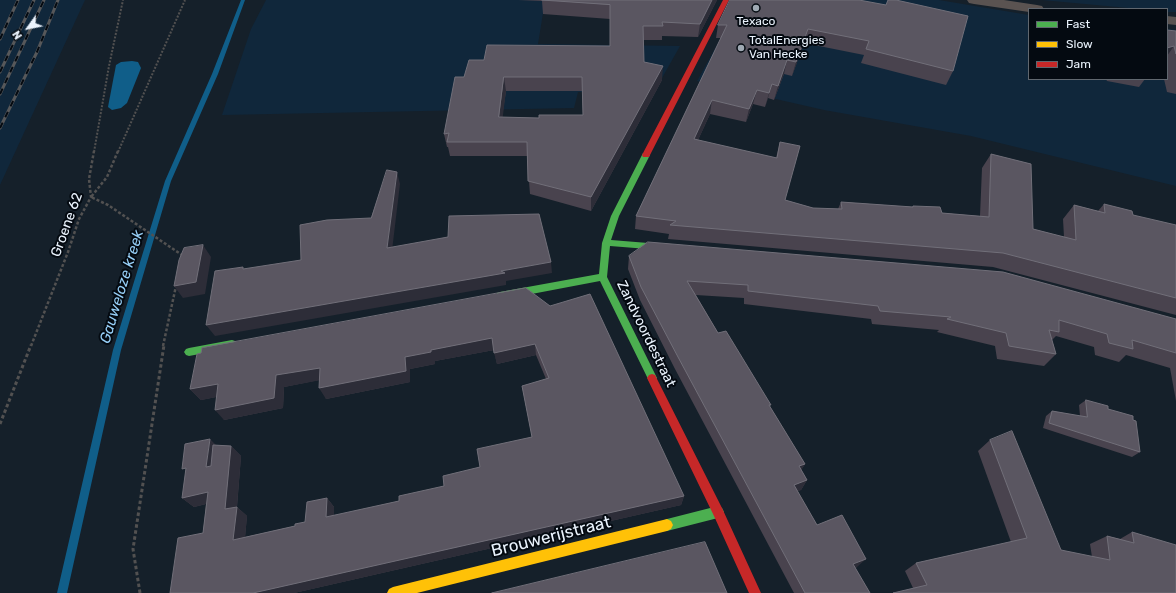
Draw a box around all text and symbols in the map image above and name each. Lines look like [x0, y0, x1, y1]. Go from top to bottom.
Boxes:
marker: Texaco [751, 3, 761, 13]
north arrow [8, 8, 48, 48]
legend [1028, 8, 1168, 80]
place label: Texaco [737, 15, 775, 29]
text: Fast [1066, 17, 1090, 31]
text: N [10, 28, 25, 42]
place label: TotalEnergies Van Hecke [749, 34, 824, 62]
text: Slow [1066, 37, 1093, 51]
marker: TotalEnergies Van Hecke [736, 43, 746, 53]
text: Jam [1066, 57, 1091, 71]
street label: Groene 62 [48, 191, 86, 259]
water label: Gauweloze kreek [96, 228, 148, 346]
street label: Zandvoordestraat [613, 278, 679, 390]
street label: Brouwerijstraat [489, 512, 613, 562]

